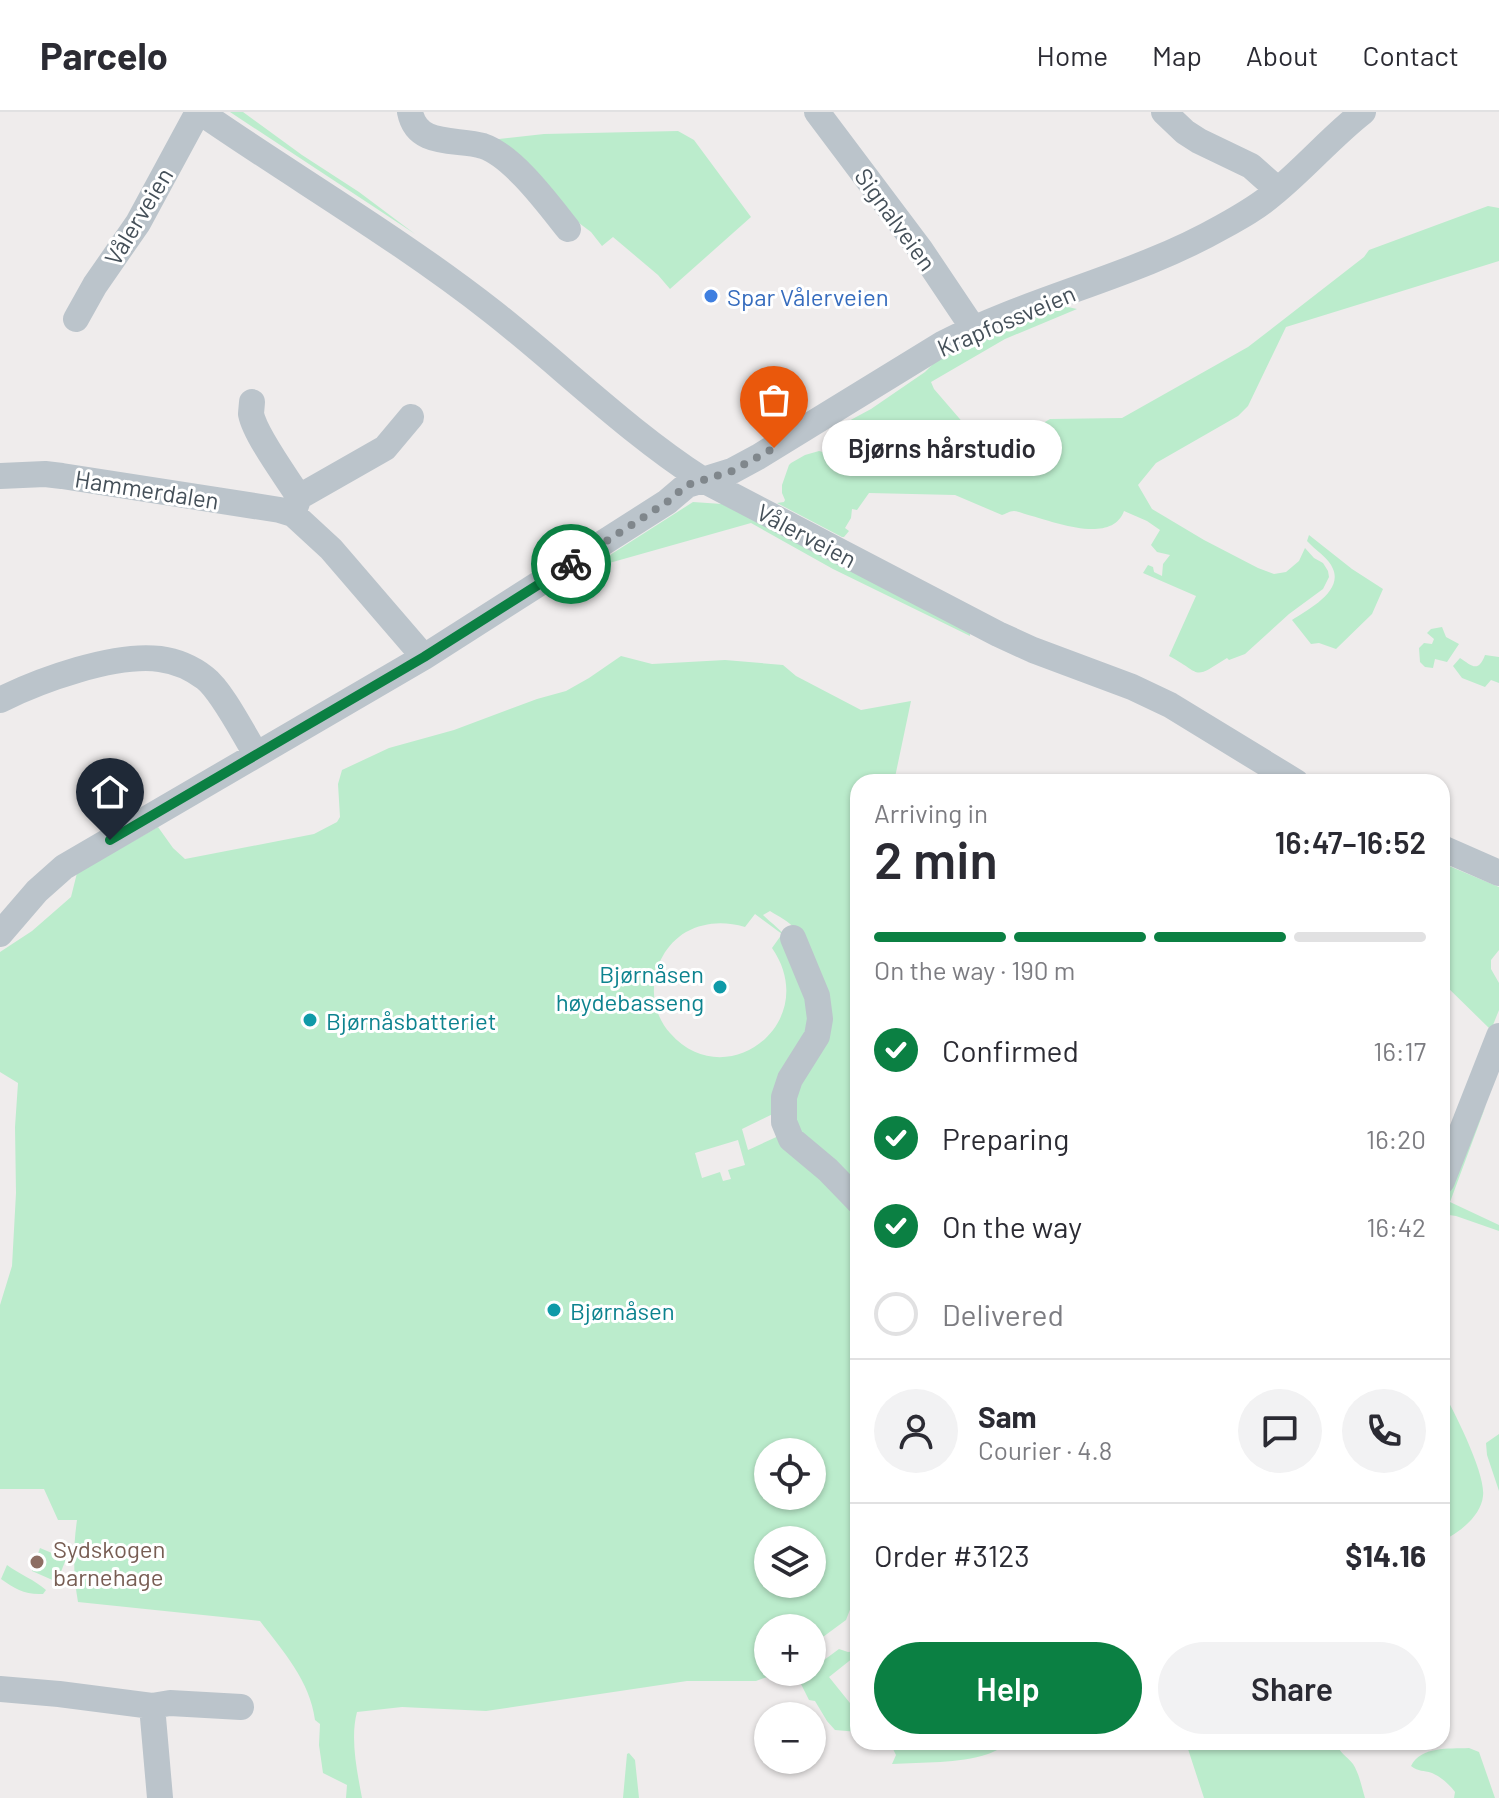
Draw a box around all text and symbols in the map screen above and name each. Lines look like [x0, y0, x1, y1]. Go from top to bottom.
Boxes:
text: Parcelo [40, 32, 168, 78]
text: Home [1037, 38, 1108, 72]
text: Map [1152, 38, 1202, 72]
text: About [1246, 38, 1318, 72]
text: Contact [1362, 38, 1459, 72]
street label: Vålerveien [98, 162, 178, 270]
street label: Signalveien [849, 162, 943, 276]
street label: Krapfossveien [933, 278, 1079, 362]
place label: Spar Vålerveien [727, 282, 889, 311]
marker: Spar Vålerveien [702, 287, 720, 305]
pin [740, 366, 808, 448]
icon: bag [752, 378, 796, 422]
callout: Bjørns hårstudio [822, 420, 1062, 476]
text: Bjørns hårstudio [848, 432, 1036, 463]
street label: Hammerdalen [73, 463, 221, 515]
street label: Vålerveien [752, 497, 862, 573]
courier [531, 524, 611, 604]
icon: bike [549, 542, 593, 586]
pin [76, 758, 144, 840]
icon: home [88, 770, 132, 814]
text: Arriving in [874, 797, 988, 828]
text: 16:47–16:52 [1275, 824, 1426, 860]
text: 2 min [874, 827, 998, 889]
text: On the way · 190 m [874, 954, 1075, 985]
place label: Bjørnåsen høydebasseng [556, 959, 704, 1016]
marker: Bjørnåsen høydebasseng [711, 978, 729, 996]
place label: Bjørnåsbatteriet [326, 1006, 496, 1035]
marker: Bjørnåsbatteriet [301, 1011, 319, 1029]
icon: check [874, 1028, 918, 1072]
text: Confirmed [942, 1032, 1079, 1068]
text: 16:17 [1373, 1035, 1426, 1066]
icon: check [874, 1116, 918, 1160]
text: Preparing [942, 1120, 1069, 1156]
text: 16:20 [1366, 1123, 1426, 1154]
icon: check [874, 1204, 918, 1248]
text: On the way [942, 1208, 1082, 1244]
text: 16:42 [1366, 1211, 1426, 1242]
place label: Bjørnåsen [570, 1296, 675, 1325]
text: Delivered [942, 1296, 1064, 1332]
marker: Bjørnåsen [545, 1301, 563, 1319]
button: person [874, 1389, 958, 1473]
button: chat [1238, 1389, 1322, 1473]
button: phone [1342, 1389, 1426, 1473]
text: Sam [978, 1398, 1037, 1434]
text: Courier · 4.8 [978, 1434, 1112, 1465]
map controls [754, 1438, 826, 1774]
button: locate [754, 1438, 826, 1510]
button: layers [754, 1526, 826, 1598]
place label: Sydskogen barnehage [53, 1534, 166, 1591]
text: Order #3123 [874, 1537, 1030, 1573]
text: $14.16 [1345, 1537, 1426, 1573]
marker: Sydskogen barnehage [28, 1553, 46, 1571]
button: + [754, 1614, 826, 1686]
button: Help [874, 1642, 1142, 1734]
button: Share [1158, 1642, 1426, 1734]
button: − [754, 1702, 826, 1774]

